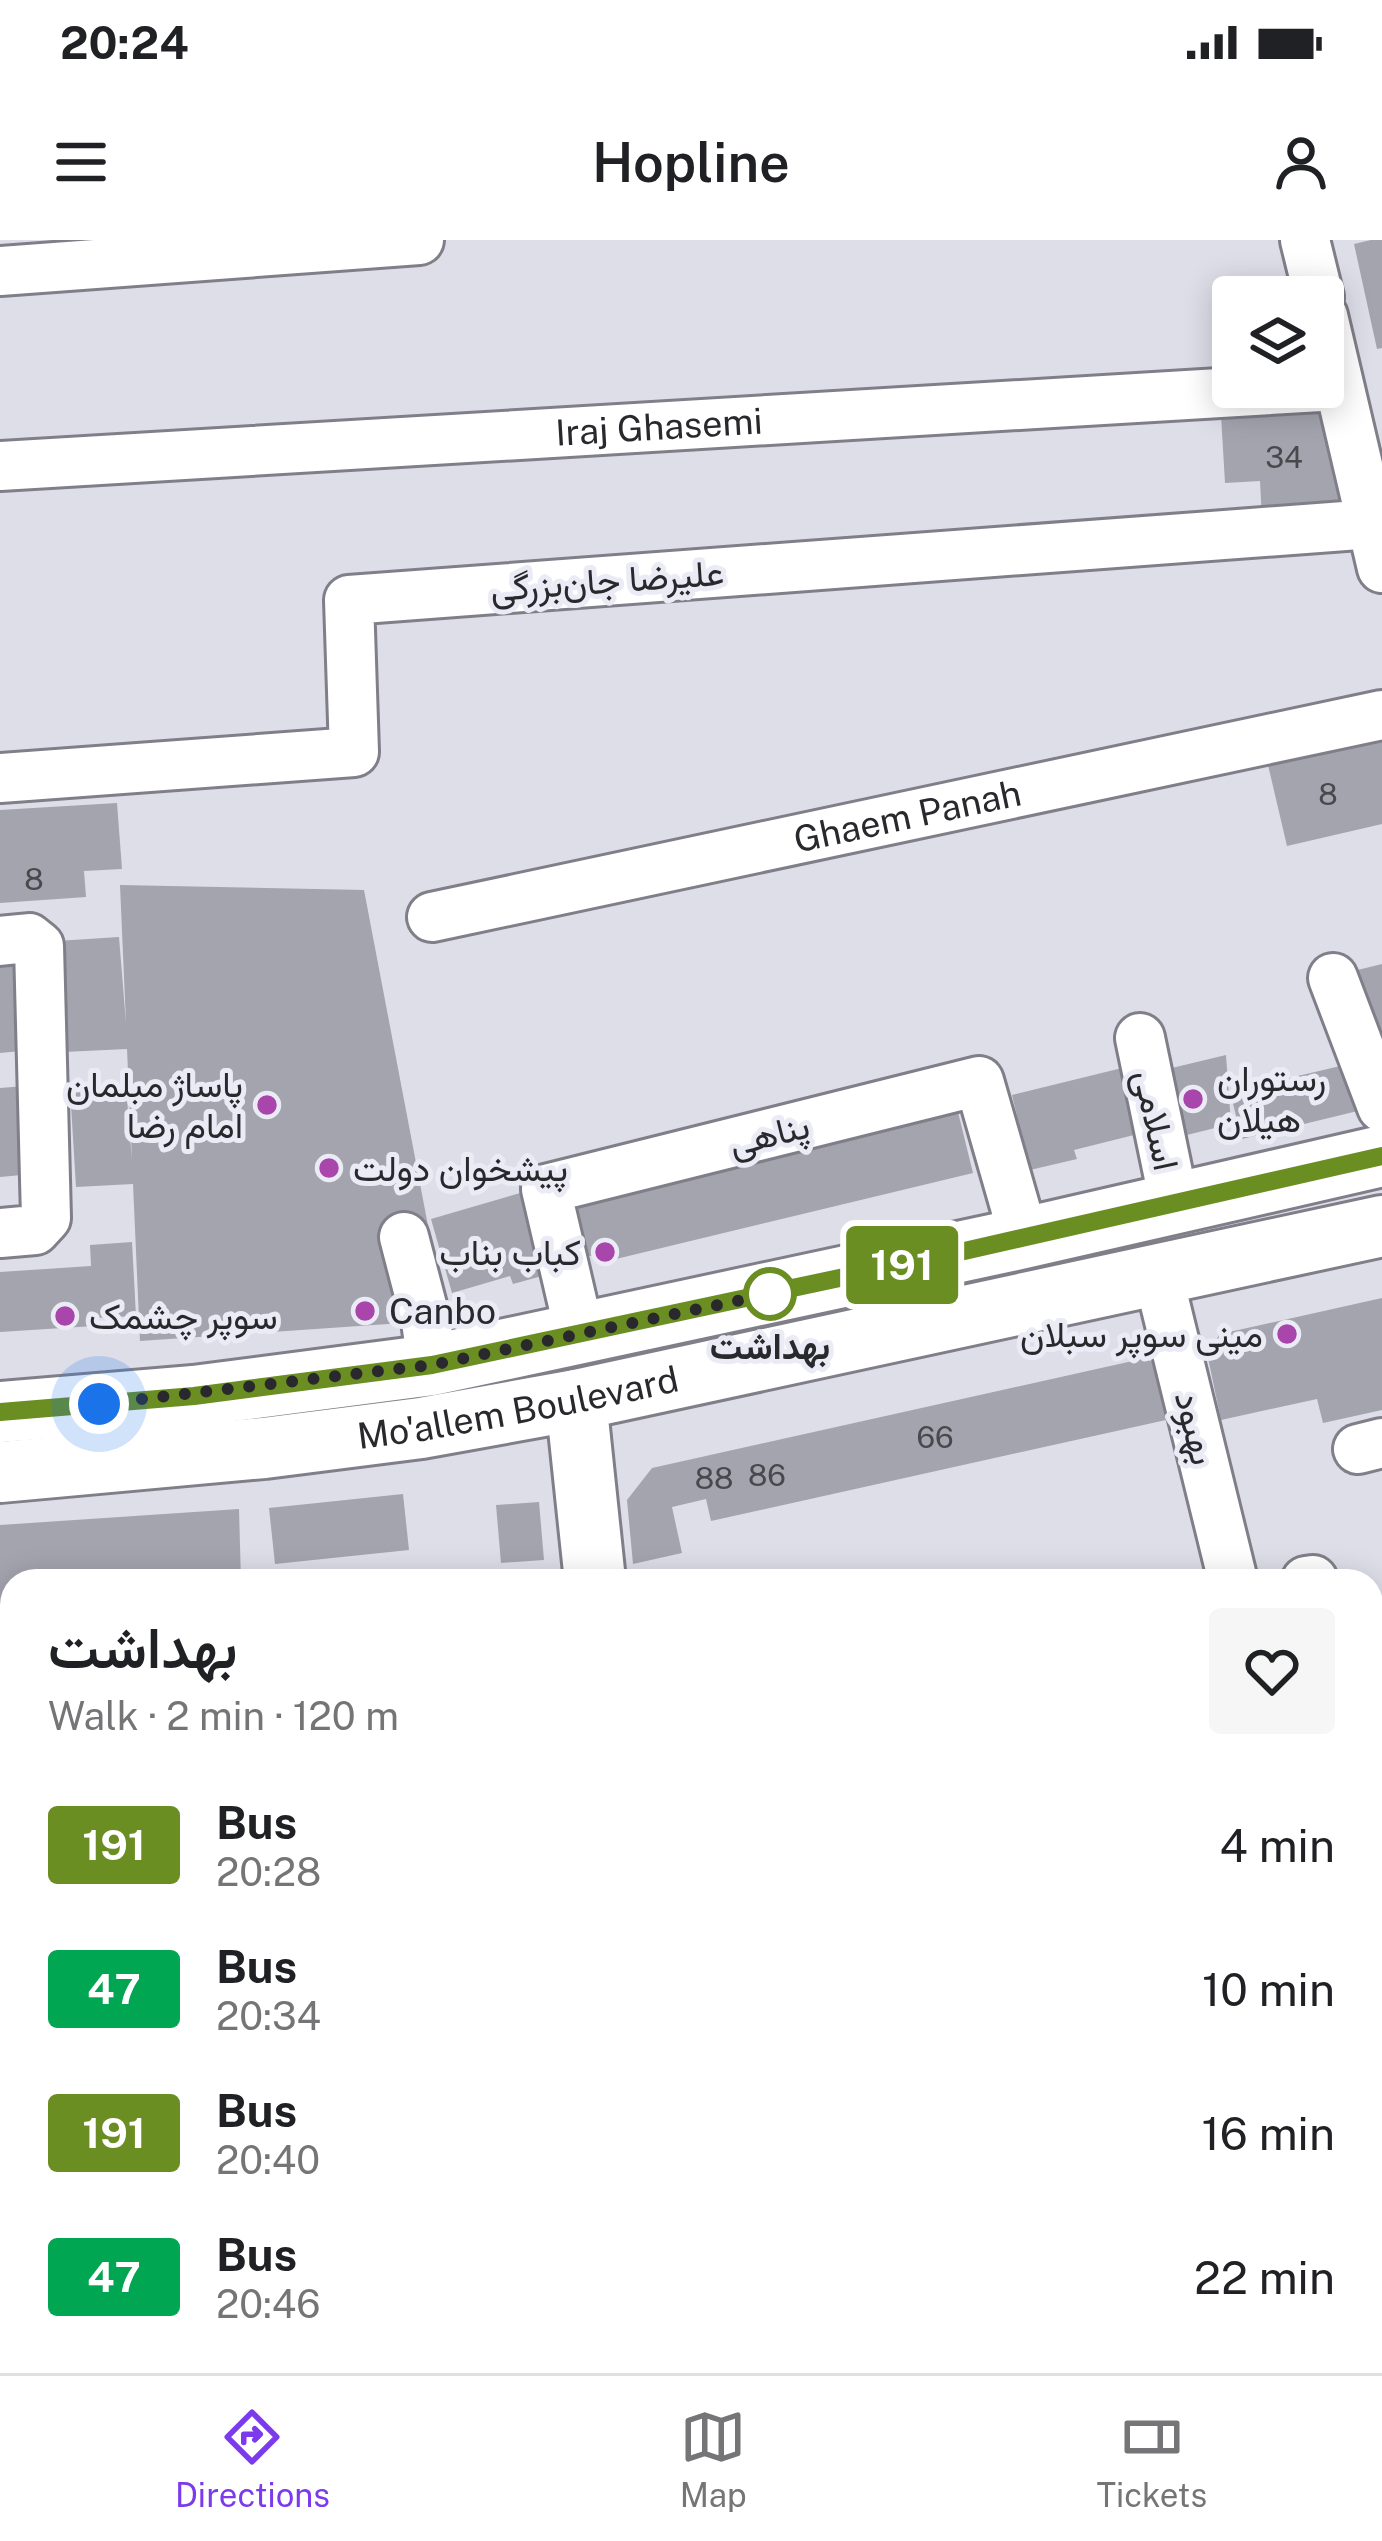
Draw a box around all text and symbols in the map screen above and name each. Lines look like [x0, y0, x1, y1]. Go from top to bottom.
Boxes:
text: 20:24 [60, 16, 189, 69]
icon: menu [48, 129, 114, 195]
icon: person [1268, 129, 1334, 195]
text: Hopline [592, 131, 790, 194]
map controls [1212, 276, 1344, 408]
button: layers [1212, 276, 1344, 408]
street label: Iraj Ghasemi [554, 399, 764, 454]
house number: 34 [1265, 439, 1303, 475]
street label: علیرضا جان‌بزرگی [489, 551, 725, 611]
street label: Ghaem Panah [790, 771, 1025, 861]
house number: 8 [1318, 776, 1338, 812]
house number: 8 [24, 861, 44, 897]
place label: رستوران هیلان [1217, 1057, 1326, 1140]
place label: پاساژ مبلمان امام رضا [66, 1063, 243, 1149]
street label: اسلامی [1125, 1066, 1188, 1174]
marker: رستوران هیلان [1180, 1086, 1206, 1112]
marker: پاساژ مبلمان امام رضا [254, 1092, 280, 1118]
street label: پناهی [725, 1104, 814, 1168]
place label: پیشخوان دولت [353, 1147, 568, 1193]
marker: پیشخوان دولت [316, 1155, 342, 1181]
line badge: 191 [833, 1226, 971, 1304]
place label: کباب بناب [439, 1231, 581, 1273]
marker: کباب بناب [592, 1239, 618, 1265]
text: 191 [870, 1240, 934, 1289]
marker: بهداشت [745, 1269, 795, 1319]
place label: Canbo [389, 1290, 496, 1332]
place label: سوپر چشمک [89, 1295, 278, 1341]
marker: Canbo [352, 1298, 378, 1324]
marker: سوپر چشمک [52, 1303, 78, 1329]
place label: مینی سوپر سبلان [1020, 1313, 1263, 1359]
marker: مینی سوپر سبلان [1274, 1321, 1300, 1347]
place label: بهداشت [710, 1325, 830, 1369]
street label: Mo'allem Boulevard [355, 1358, 682, 1457]
your location [69, 1374, 129, 1434]
street label: بهبود [1165, 1387, 1225, 1470]
house number: 66 [916, 1419, 954, 1455]
house number: 86 [748, 1457, 786, 1493]
house number: 88 [695, 1460, 733, 1496]
button: heart [1209, 1608, 1335, 1734]
text: بهداشت [48, 1614, 238, 1681]
text: Walk · 2 min · 120 m [48, 1693, 399, 1739]
text: Bus [216, 1796, 297, 1849]
text: 4 min [1219, 1819, 1335, 1872]
text: 191 [82, 1820, 146, 1869]
text: 20:28 [216, 1849, 321, 1895]
text: Bus [216, 1940, 297, 1993]
text: 10 min [1202, 1963, 1335, 2016]
text: 47 [87, 1964, 141, 2013]
text: 20:34 [216, 1993, 321, 2039]
text: Bus [216, 2084, 297, 2137]
text: 16 min [1201, 2107, 1335, 2160]
text: 191 [82, 2108, 146, 2157]
text: 20:40 [216, 2137, 320, 2183]
text: Bus [216, 2228, 297, 2281]
text: 22 min [1194, 2251, 1335, 2304]
text: 47 [87, 2252, 141, 2301]
text: 20:46 [216, 2281, 320, 2327]
tab: Directions [175, 2404, 330, 2514]
tab: Map [680, 2404, 747, 2514]
tab: Tickets [1096, 2404, 1207, 2514]

